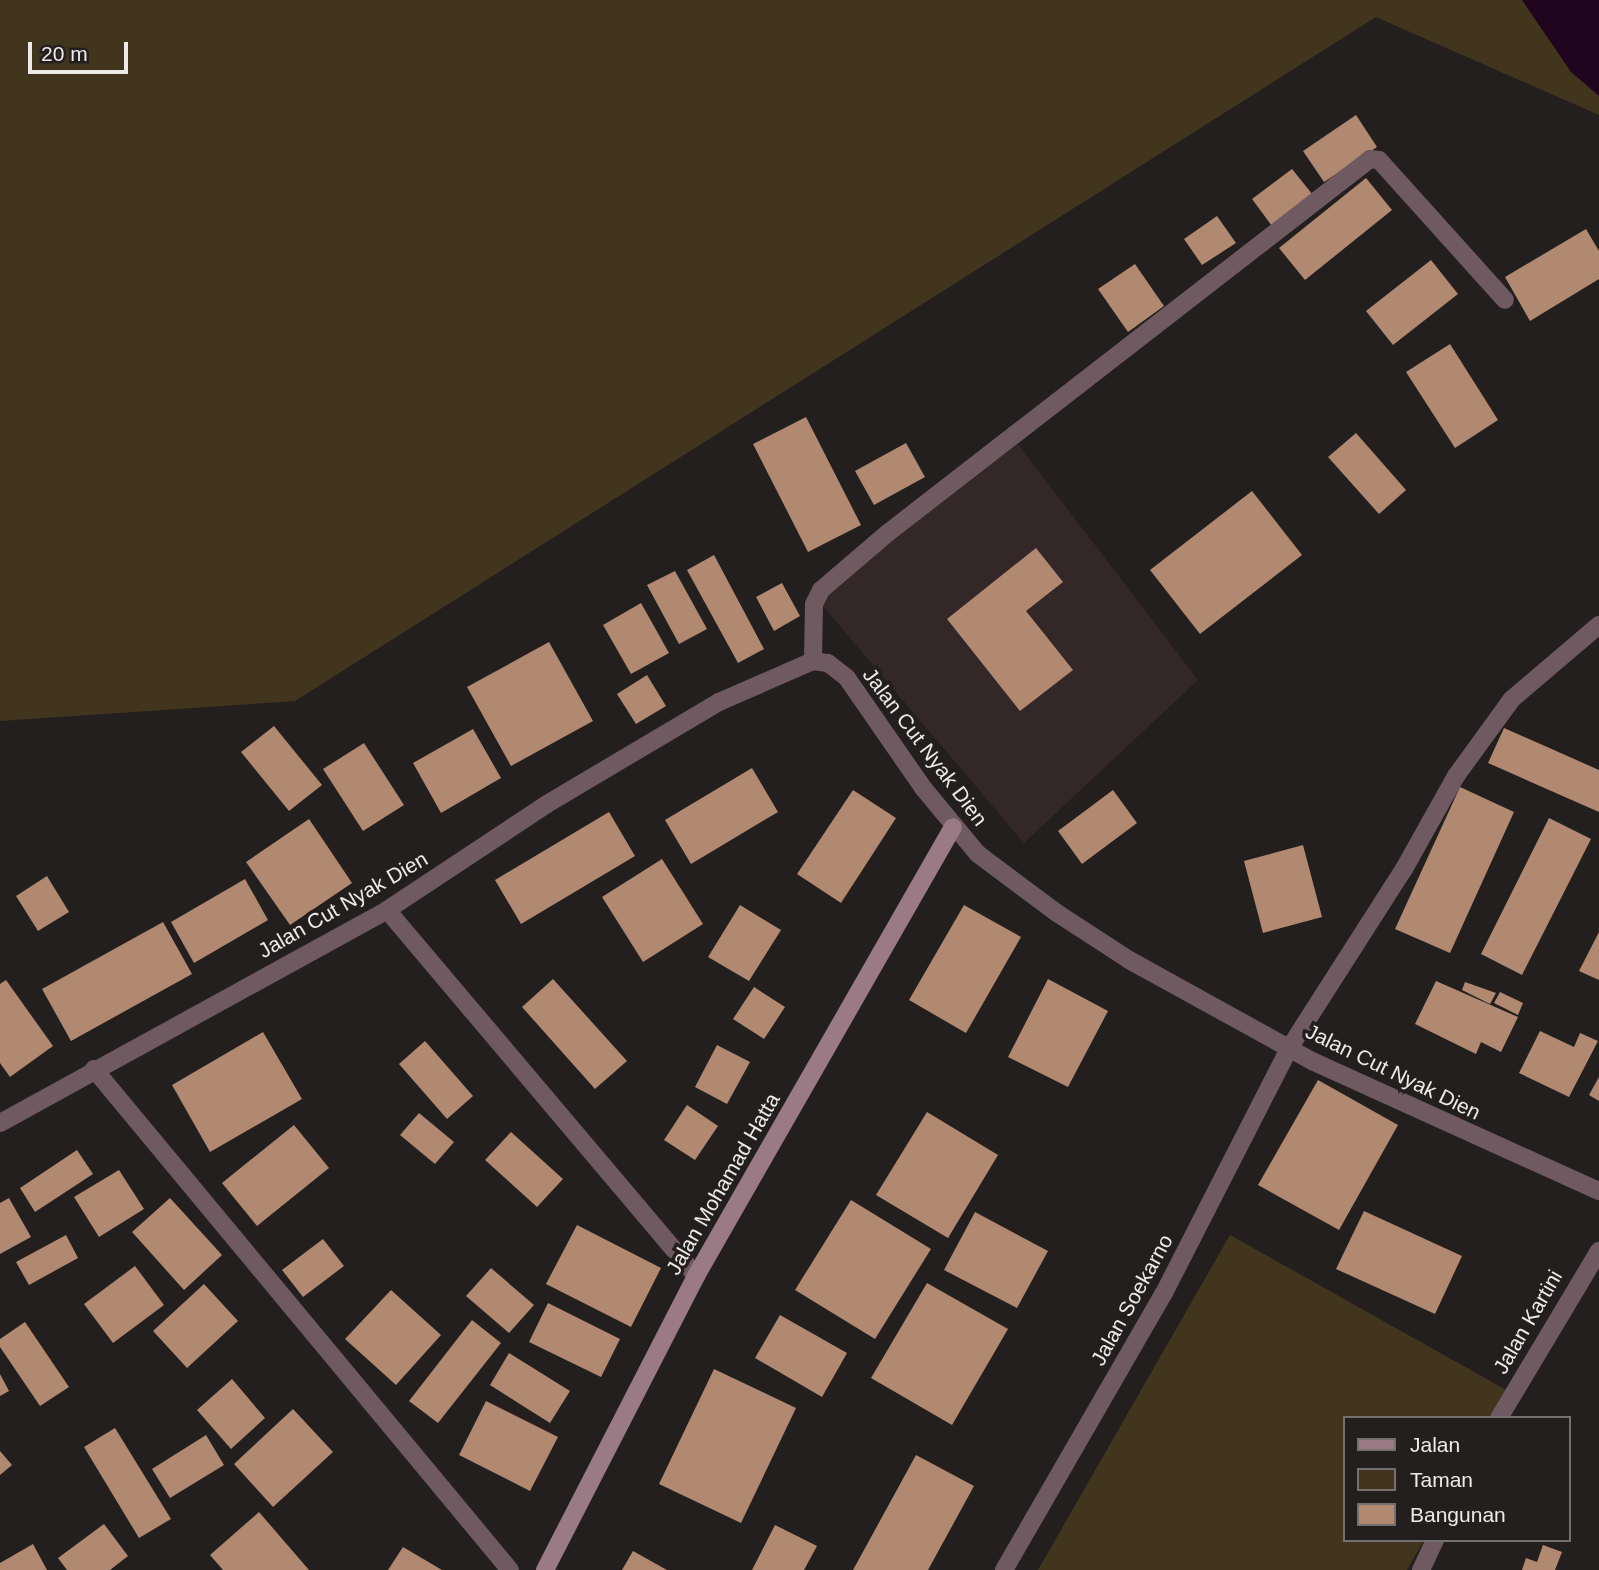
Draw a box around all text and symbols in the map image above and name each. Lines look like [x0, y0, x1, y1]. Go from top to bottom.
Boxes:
scale bar [32, 28, 131, 72]
text: 20 m [41, 42, 88, 65]
street label: Jalan Cut Nyak Dien [857, 663, 993, 831]
street label: Jalan Cut Nyak Dien [254, 846, 432, 964]
street label: Jalan Cut Nyak Dien [1301, 1019, 1485, 1125]
street label: Jalan Mohamad Hatta [661, 1089, 785, 1279]
street label: Jalan Soekarno [1086, 1230, 1178, 1370]
street label: Jalan Kartini [1488, 1266, 1568, 1378]
legend [1344, 1416, 1571, 1542]
text: Jalan [1410, 1433, 1460, 1456]
text: Taman [1410, 1468, 1473, 1491]
text: Bangunan [1410, 1503, 1506, 1526]

